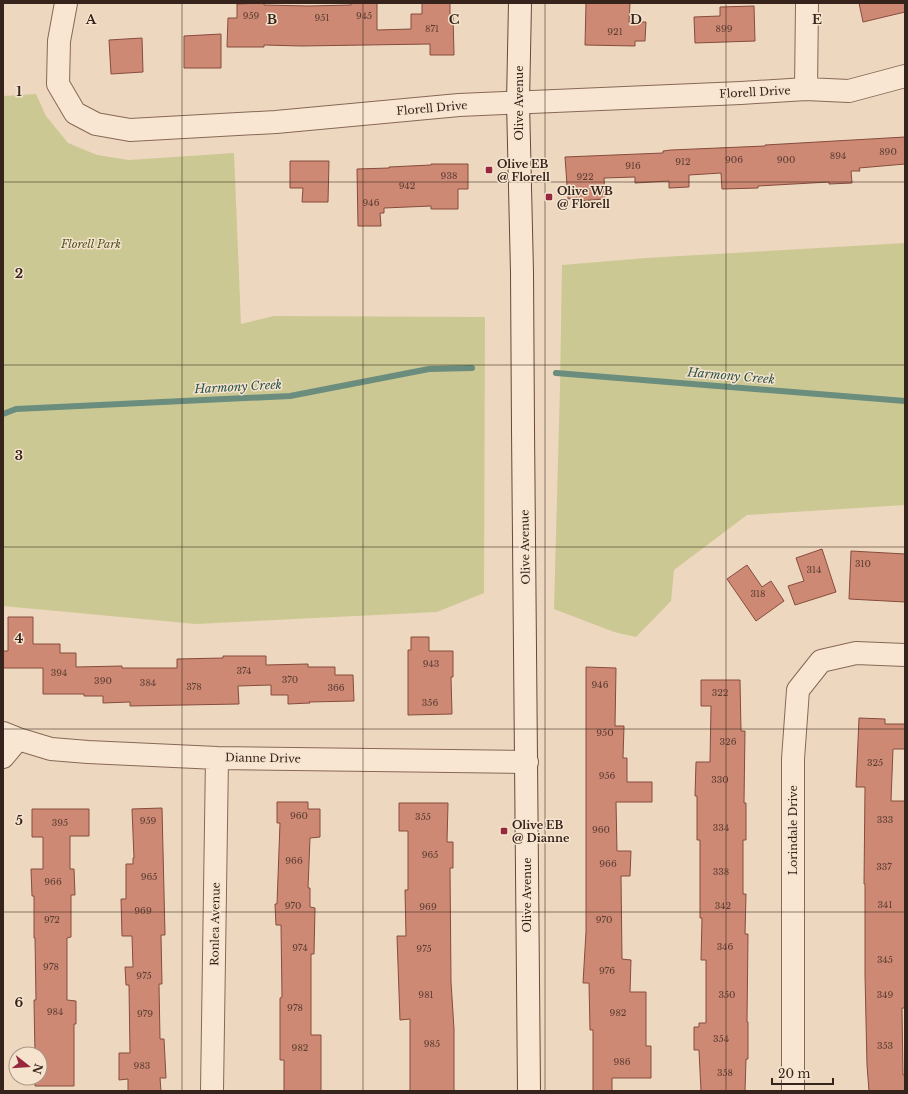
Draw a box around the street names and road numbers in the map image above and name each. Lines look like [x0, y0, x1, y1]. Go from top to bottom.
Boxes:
street label: Olive Avenue [512, 66, 526, 140]
street label: Florell Drive [719, 83, 791, 101]
street label: Florell Drive [396, 98, 468, 118]
street label: Olive Avenue [517, 509, 533, 585]
street label: Dianne Drive [225, 750, 301, 766]
street label: Lorindale Drive [786, 785, 800, 875]
street label: Olive Avenue [520, 858, 534, 932]
street label: Ronlea Avenue [207, 882, 223, 966]

